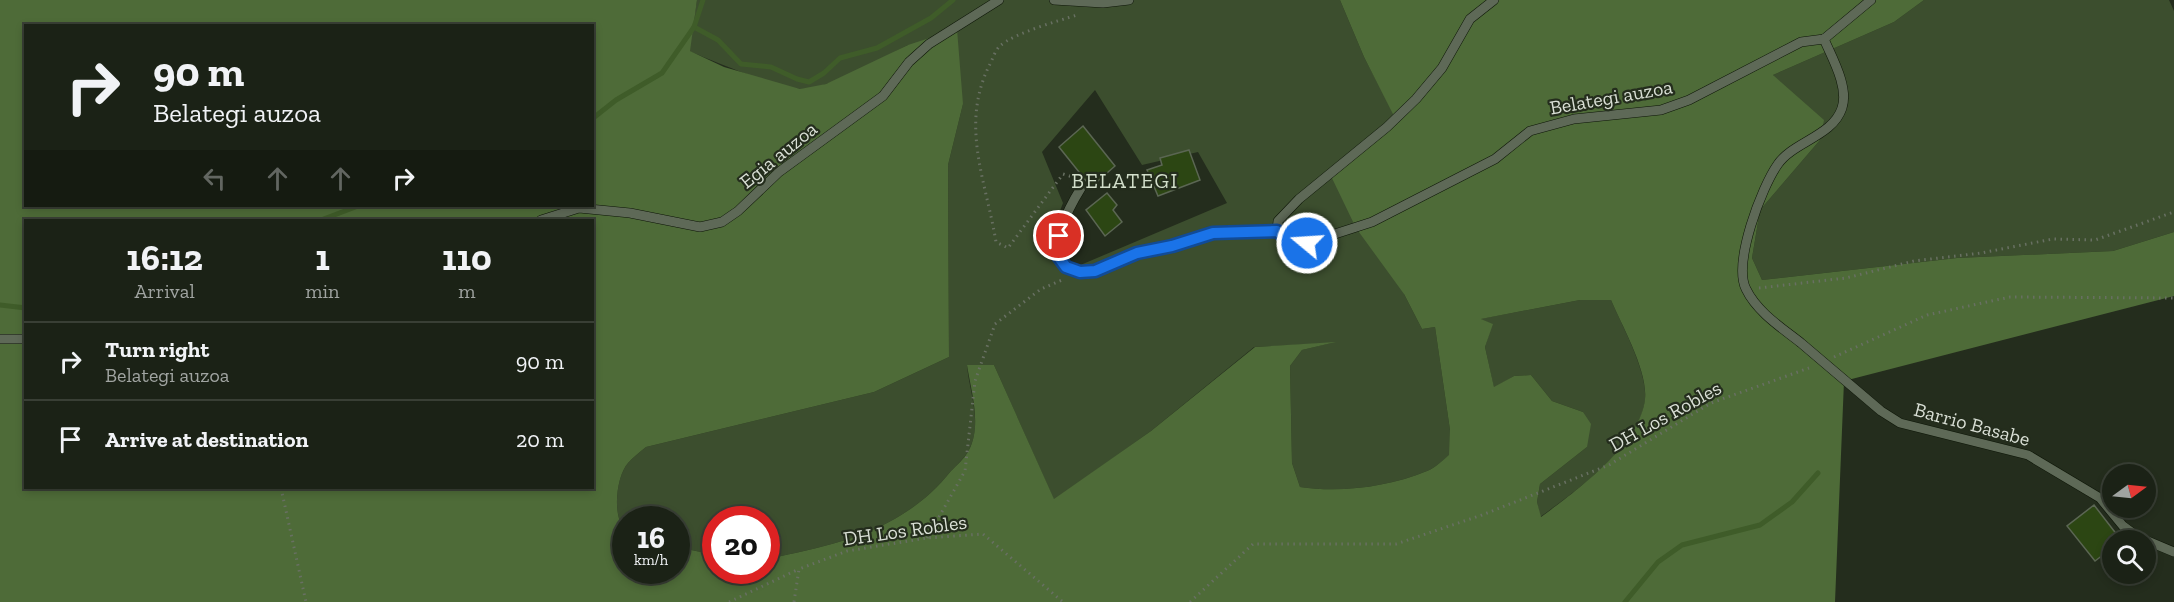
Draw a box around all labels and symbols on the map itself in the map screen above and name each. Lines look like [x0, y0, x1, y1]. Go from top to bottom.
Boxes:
street label: Belategi auzoa [1548, 74, 1675, 120]
street label: Egia auzoa [734, 116, 822, 193]
district label: BELATEGI [1071, 168, 1179, 193]
pin [1033, 210, 1084, 261]
position arrow [1275, 211, 1339, 275]
street label: DH Los Robles [1605, 375, 1725, 457]
street label: Barrio Basabe [1911, 397, 2033, 451]
north arrow [2102, 464, 2156, 518]
speed limit sign: 20 [702, 506, 780, 584]
street label: DH Los Robles [842, 509, 968, 551]

